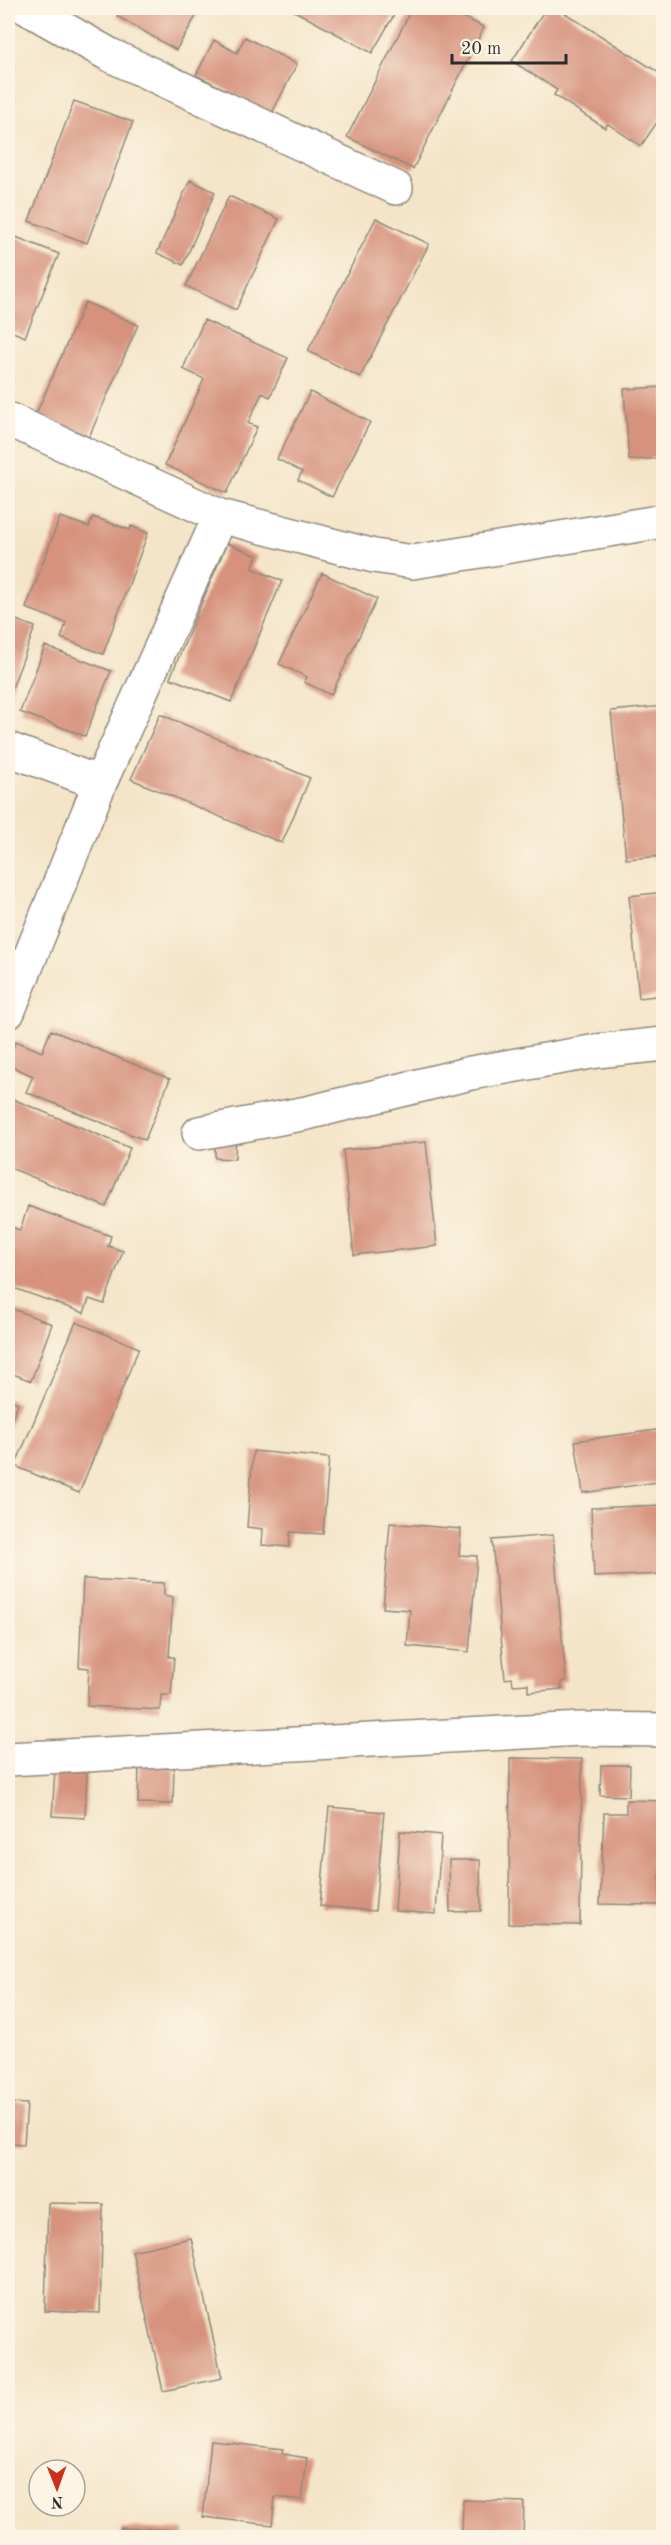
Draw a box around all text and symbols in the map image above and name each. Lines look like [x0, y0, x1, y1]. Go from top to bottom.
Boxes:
scale bar [452, 27, 566, 65]
text: 20 m [461, 40, 501, 58]
north arrow [27, 2458, 87, 2518]
text: N [50, 2493, 63, 2509]

